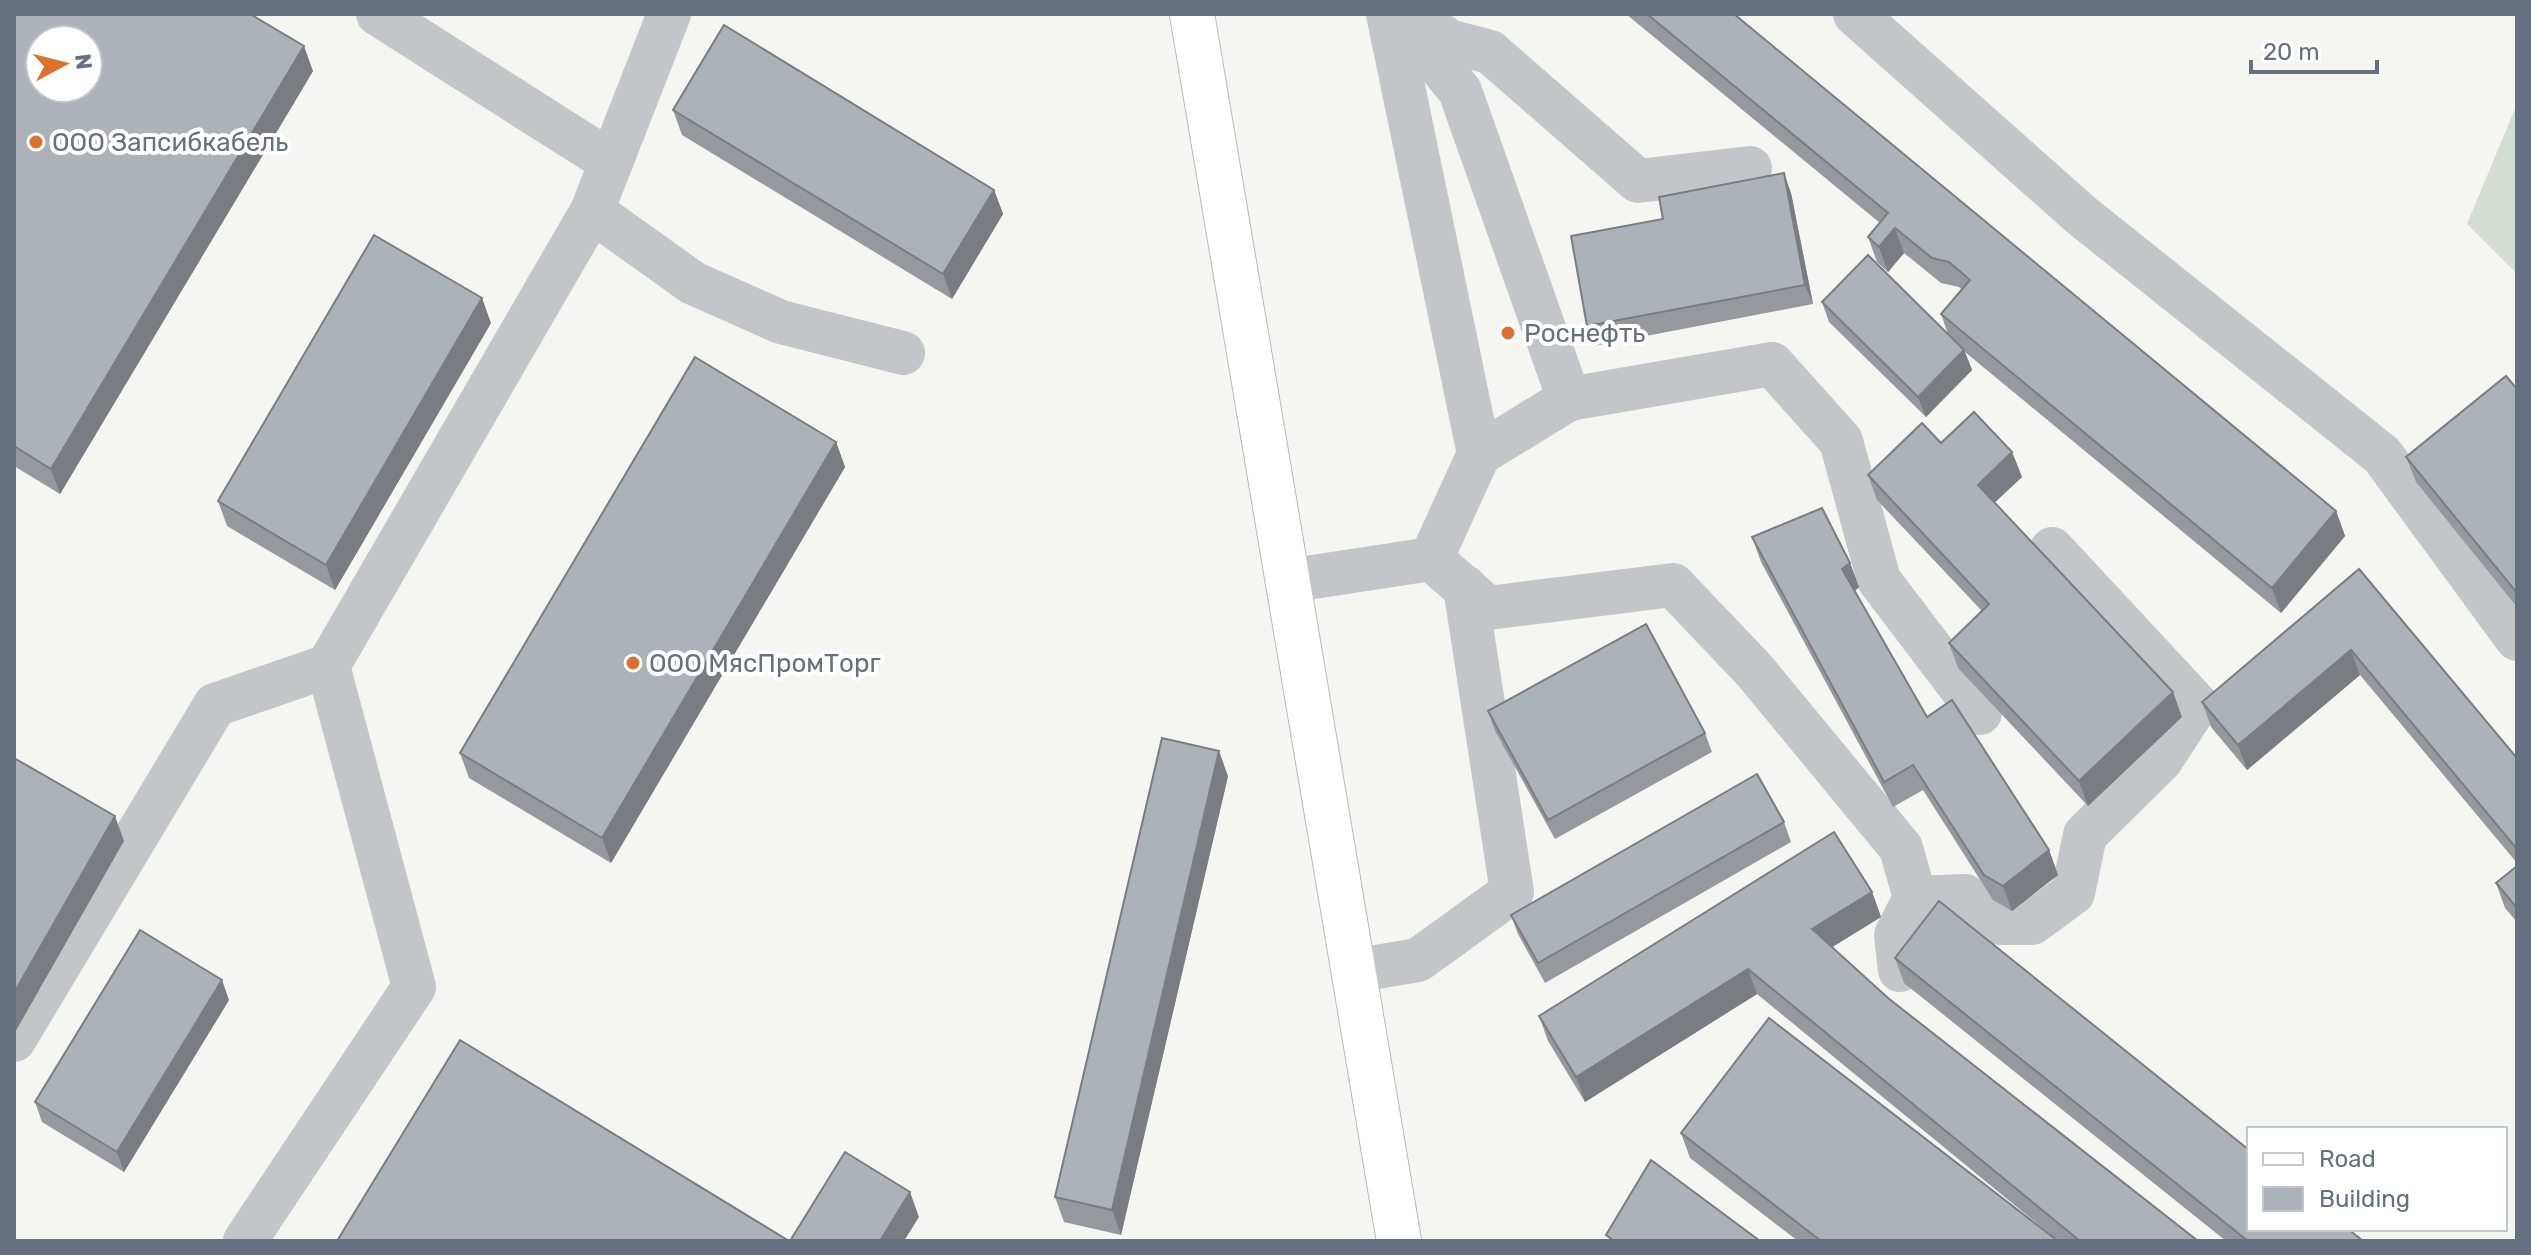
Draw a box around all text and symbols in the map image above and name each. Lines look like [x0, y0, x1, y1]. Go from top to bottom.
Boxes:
north arrow [24, 24, 104, 104]
scale bar [2251, 24, 2377, 74]
text: 20 m [2263, 38, 2320, 66]
text: N [69, 52, 98, 71]
place label: ООО Запсибкабель [52, 127, 288, 158]
marker: ООО Запсибкабель [27, 133, 45, 151]
place label: Роснефть [1524, 318, 1645, 349]
marker: Роснефть [1499, 324, 1517, 342]
place label: ООО МясПромТорг [649, 648, 881, 679]
marker: ООО МясПромТорг [624, 654, 642, 672]
legend [2247, 1127, 2507, 1231]
text: Road [2319, 1145, 2376, 1173]
text: Building [2319, 1185, 2410, 1213]

